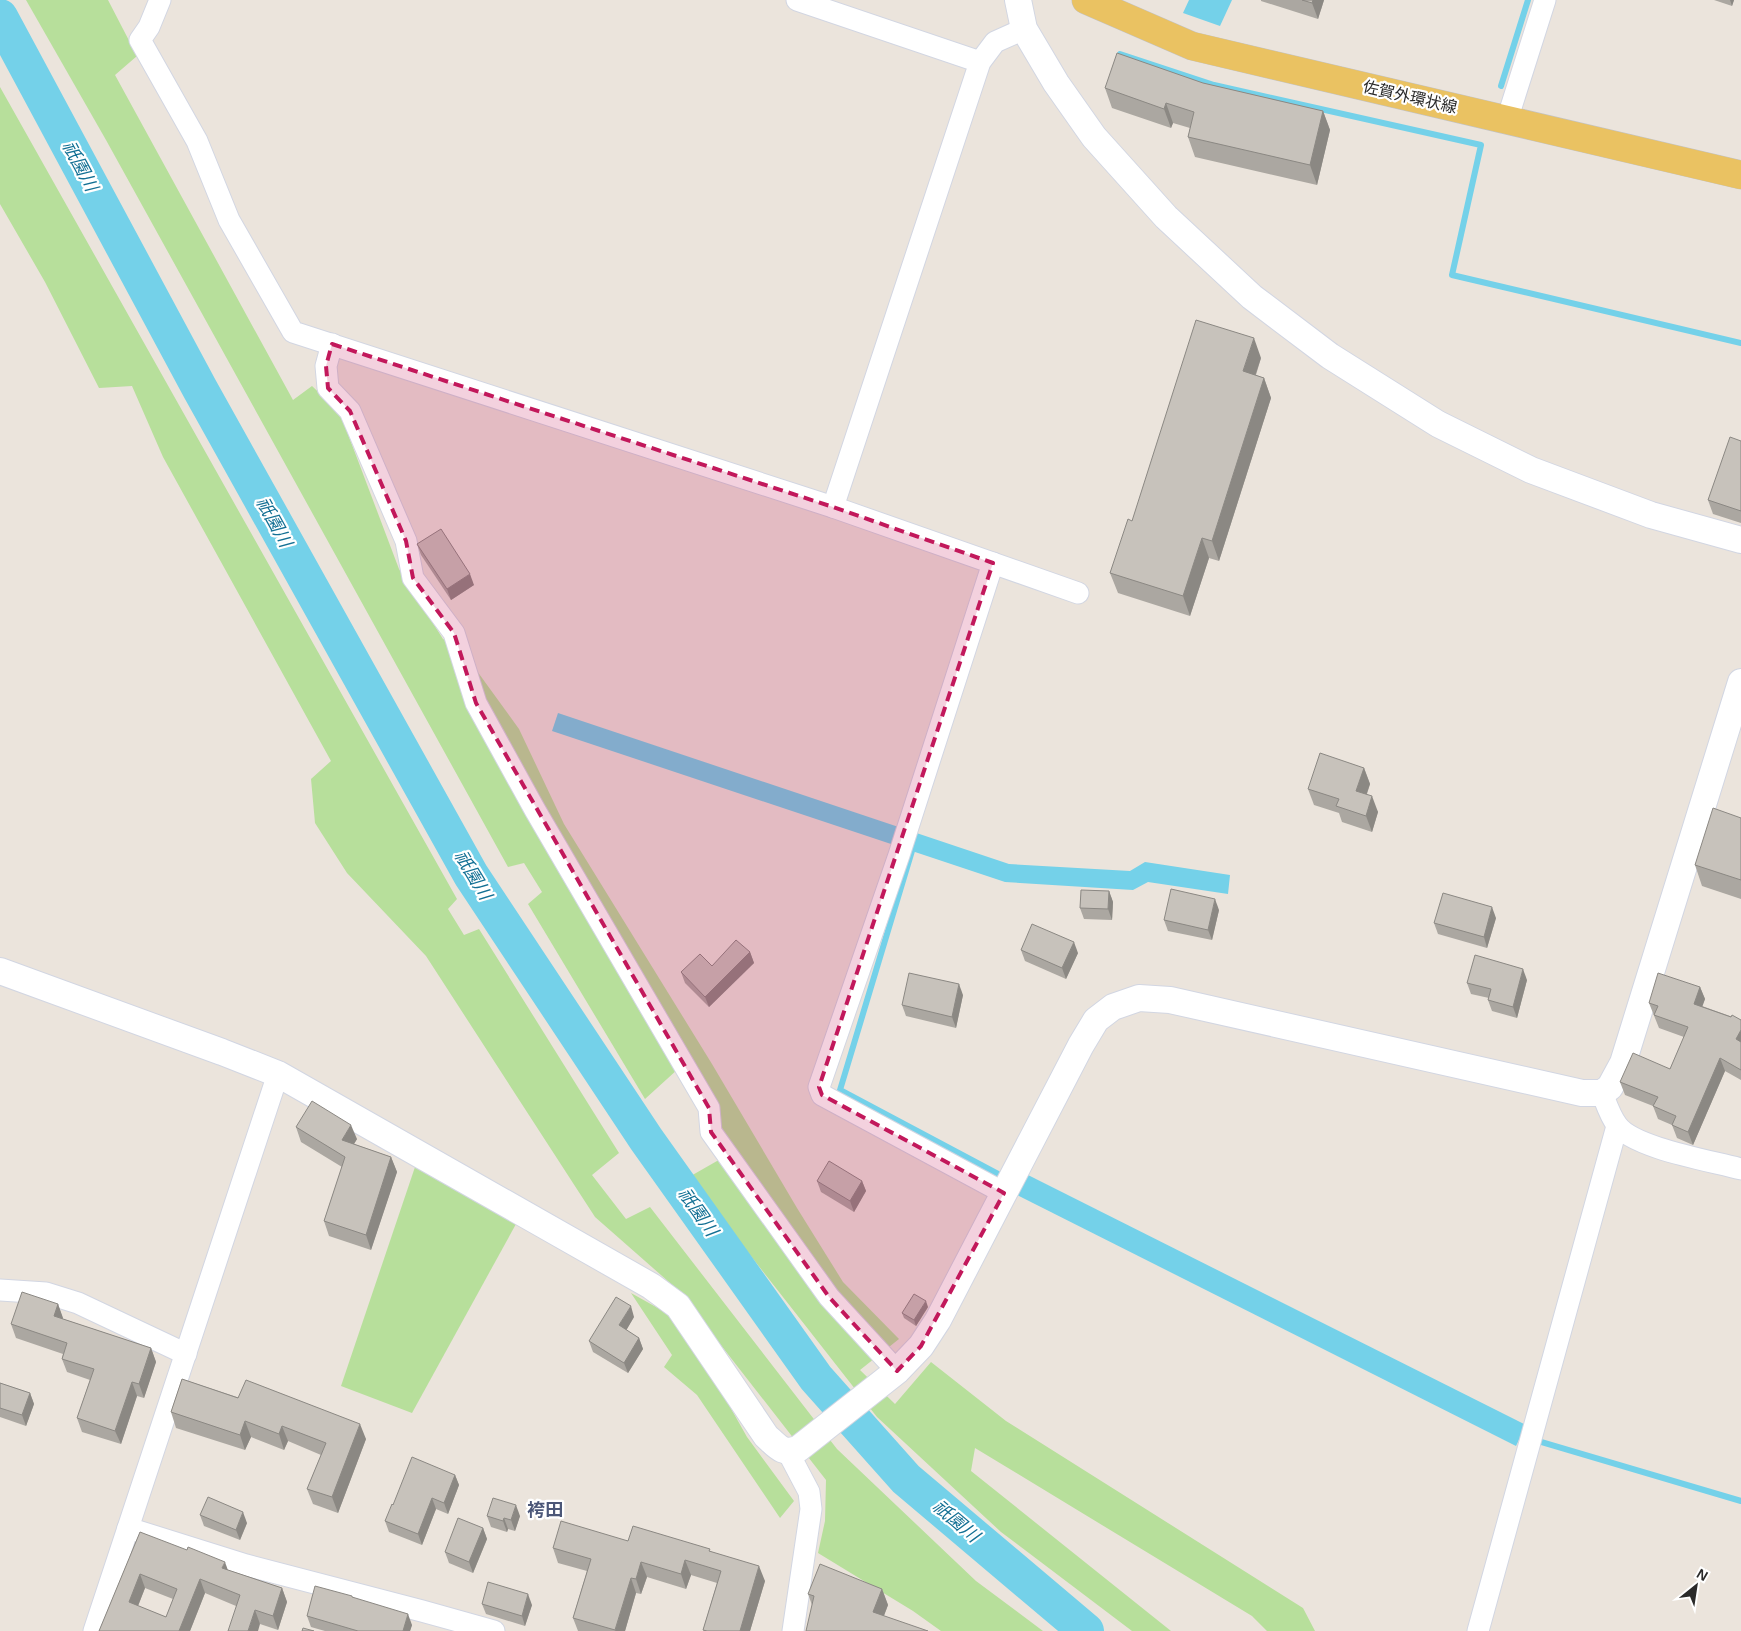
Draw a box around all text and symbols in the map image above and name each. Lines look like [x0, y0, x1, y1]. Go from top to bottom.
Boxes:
street label: 佐賀外環状線 [1361, 78, 1459, 116]
water label: 祇園川 [58, 137, 102, 196]
water label: 祇園川 [252, 494, 297, 552]
water label: 祇園川 [451, 847, 497, 905]
water label: 祇園川 [674, 1184, 723, 1241]
water label: 祇園川 [929, 1496, 985, 1547]
district label: 袴田 [527, 1500, 563, 1520]
north arrow [1671, 1561, 1721, 1611]
text: N [1694, 1565, 1711, 1584]

